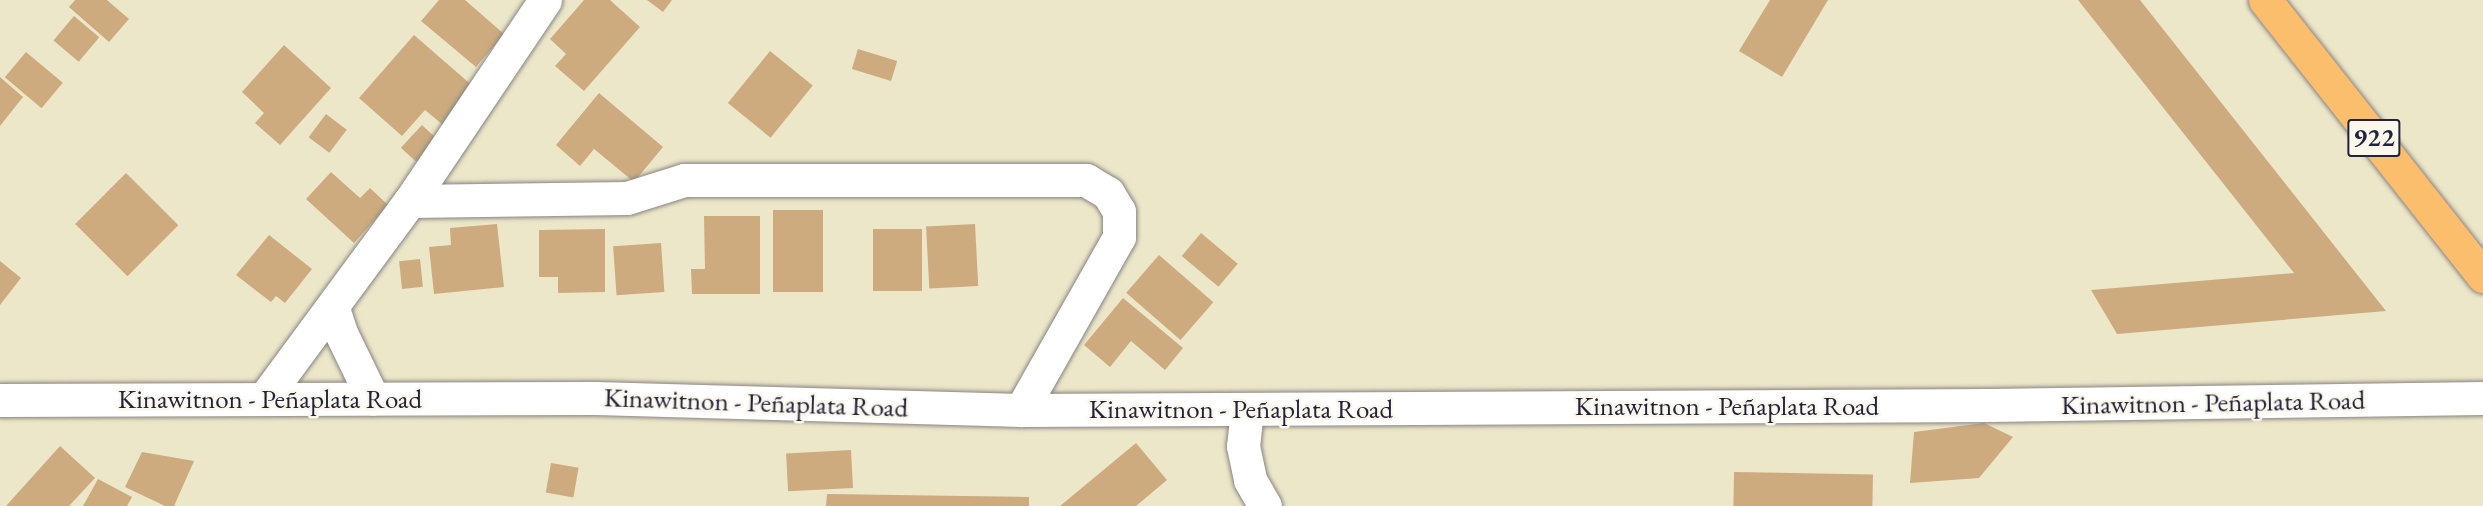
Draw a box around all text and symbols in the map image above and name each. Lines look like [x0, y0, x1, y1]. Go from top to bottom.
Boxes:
road number: 922 [2347, 115, 2401, 161]
street label: Kinawitnon - Peñaplata Road [603, 381, 909, 423]
street label: Kinawitnon - Peñaplata Road [118, 383, 422, 415]
street label: Kinawitnon - Peñaplata Road [2061, 383, 2365, 421]
street label: Kinawitnon - Peñaplata Road [1575, 390, 1879, 422]
street label: Kinawitnon - Peñaplata Road [1089, 393, 1393, 425]

